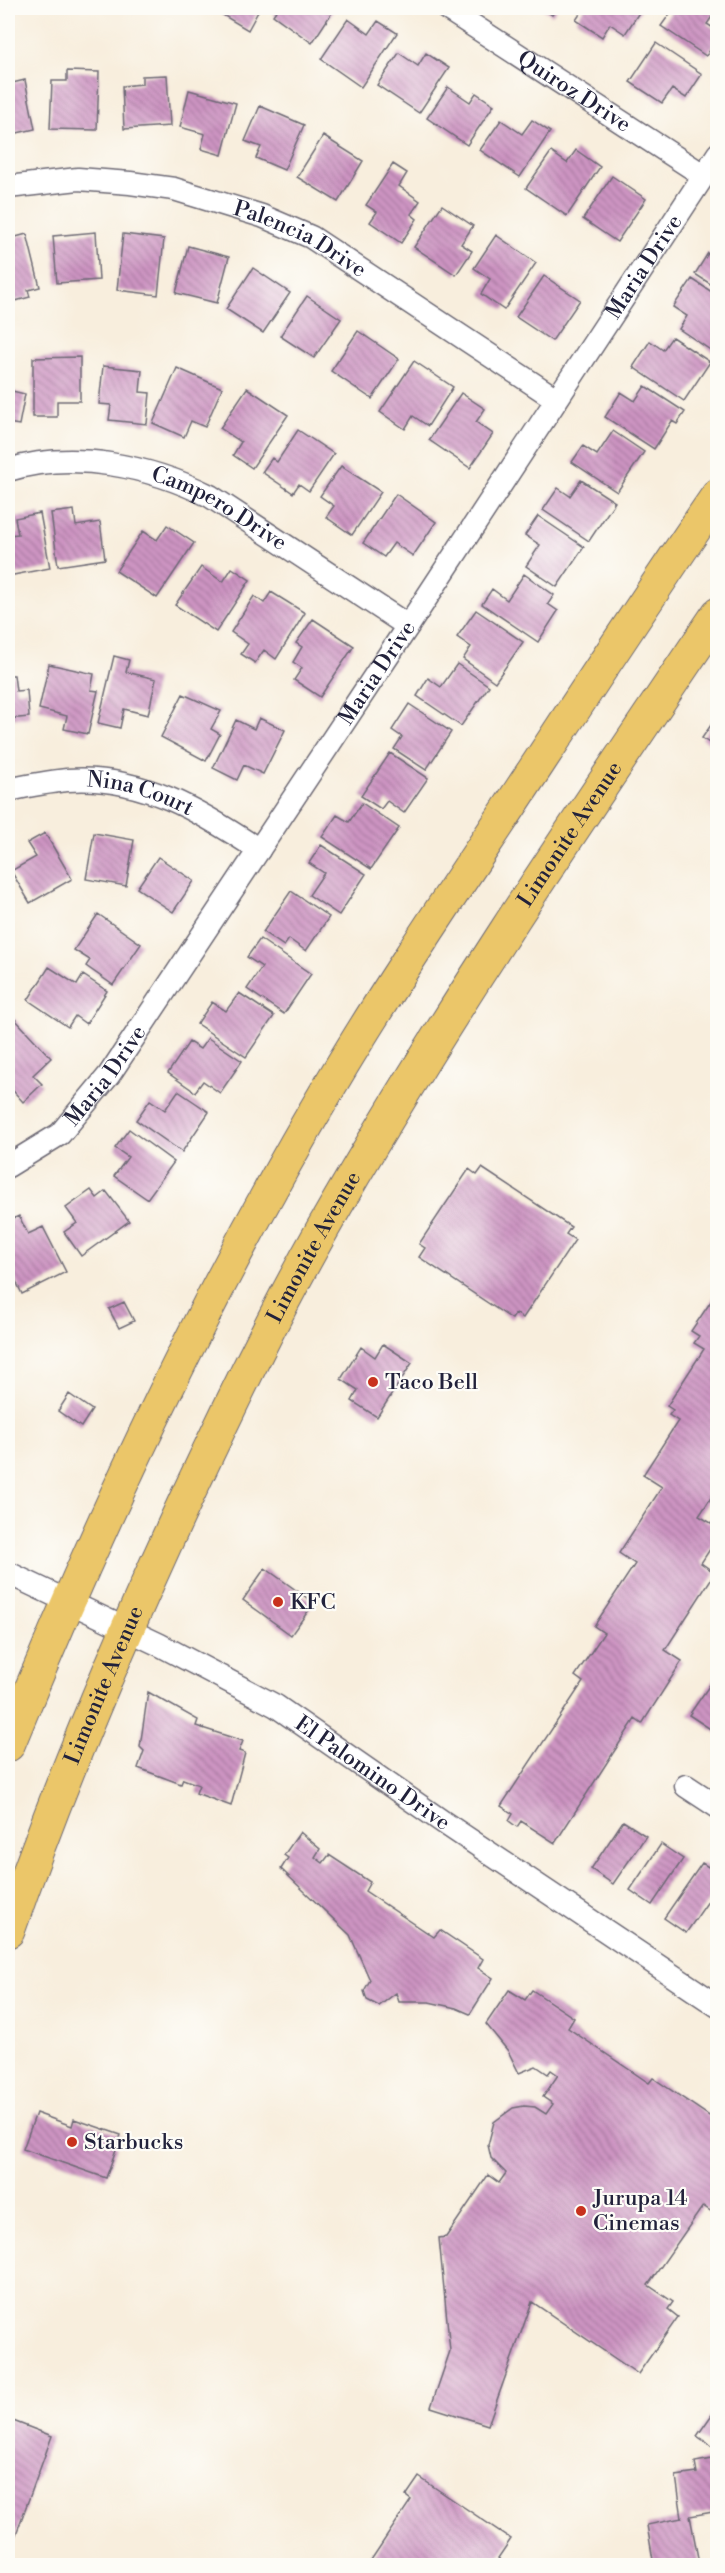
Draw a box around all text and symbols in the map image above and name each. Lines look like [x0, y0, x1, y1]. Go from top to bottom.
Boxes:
street label: Quiroz Drive [513, 45, 636, 138]
street label: Palencia Drive [230, 195, 371, 283]
street label: Maria Drive [600, 209, 688, 324]
street label: Campero Drive [148, 460, 292, 556]
street label: Maria Drive [332, 616, 421, 730]
street label: Limonite Avenue [512, 756, 628, 912]
street label: Nina Court [86, 766, 198, 822]
street label: Maria Drive [59, 1020, 152, 1132]
street label: Limonite Avenue [261, 1166, 367, 1327]
place label: Taco Bell [385, 1369, 478, 1396]
marker: Taco Bell [366, 1375, 380, 1389]
place label: KFC [290, 1589, 336, 1616]
marker: KFC [271, 1595, 285, 1609]
street label: Limonite Avenue [58, 1602, 149, 1768]
street label: El Palomino Drive [290, 1710, 455, 1836]
place label: Starbucks [84, 2129, 183, 2156]
marker: Starbucks [65, 2135, 79, 2149]
place label: Jurupa 14 Cinemas [592, 2185, 688, 2237]
marker: Jurupa 14 Cinemas [574, 2204, 588, 2218]

